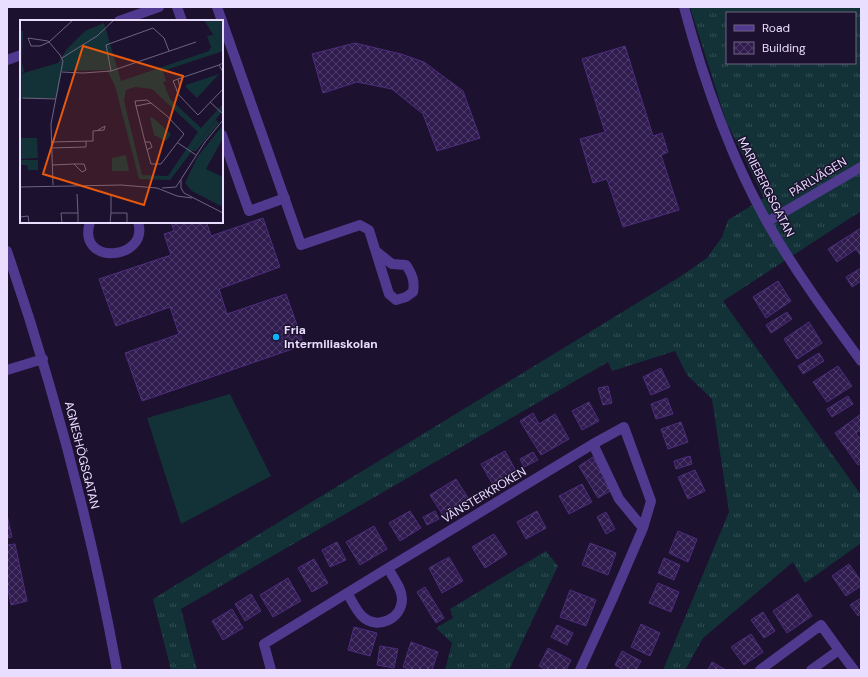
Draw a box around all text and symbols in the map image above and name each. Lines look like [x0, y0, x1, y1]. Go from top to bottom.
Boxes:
legend [726, 12, 856, 64]
inset map [20, 20, 223, 223]
text: Road [762, 20, 790, 36]
text: Building [762, 40, 806, 56]
street label: MARIEBERGSGATAN [734, 134, 798, 240]
street label: PÄRLVÄGEN [786, 154, 850, 200]
place label: Fria Intermiliaskolan [284, 322, 378, 352]
marker: Fria Intermiliaskolan [271, 332, 281, 342]
street label: AGNESHÖGSGATAN [61, 400, 103, 510]
street label: VÄNSTERKROKEN [439, 463, 529, 527]

